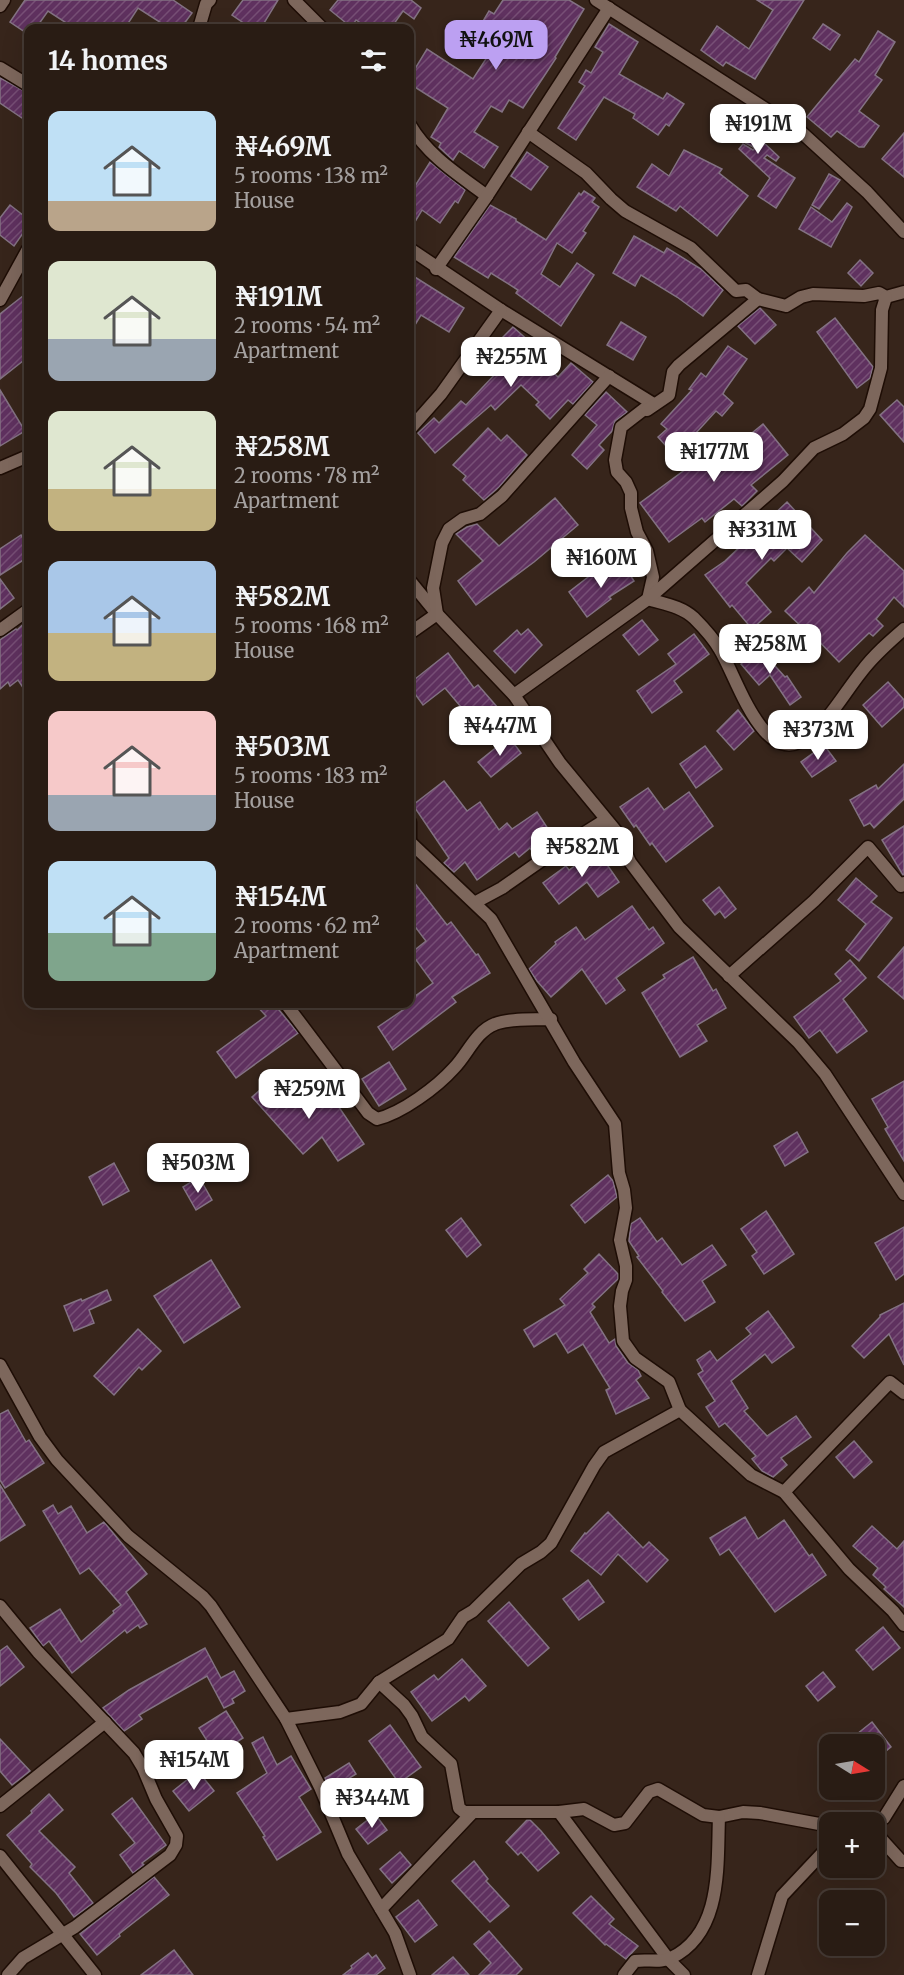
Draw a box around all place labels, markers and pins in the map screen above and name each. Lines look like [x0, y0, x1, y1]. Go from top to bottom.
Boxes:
pin: ₦469M [454, 20, 538, 71]
pin: ₦191M [716, 104, 800, 155]
pin: ₦255M [469, 337, 553, 388]
pin: ₦177M [672, 432, 756, 483]
pin: ₦331M [720, 510, 804, 561]
pin: ₦160M [559, 538, 643, 589]
pin: ₦258M [728, 624, 812, 675]
pin: ₦447M [458, 706, 542, 757]
pin: ₦373M [776, 710, 860, 761]
pin: ₦582M [540, 827, 624, 878]
pin: ₦259M [267, 1069, 351, 1120]
pin: ₦503M [156, 1143, 240, 1194]
pin: ₦154M [152, 1740, 236, 1791]
pin: ₦344M [330, 1778, 414, 1829]

